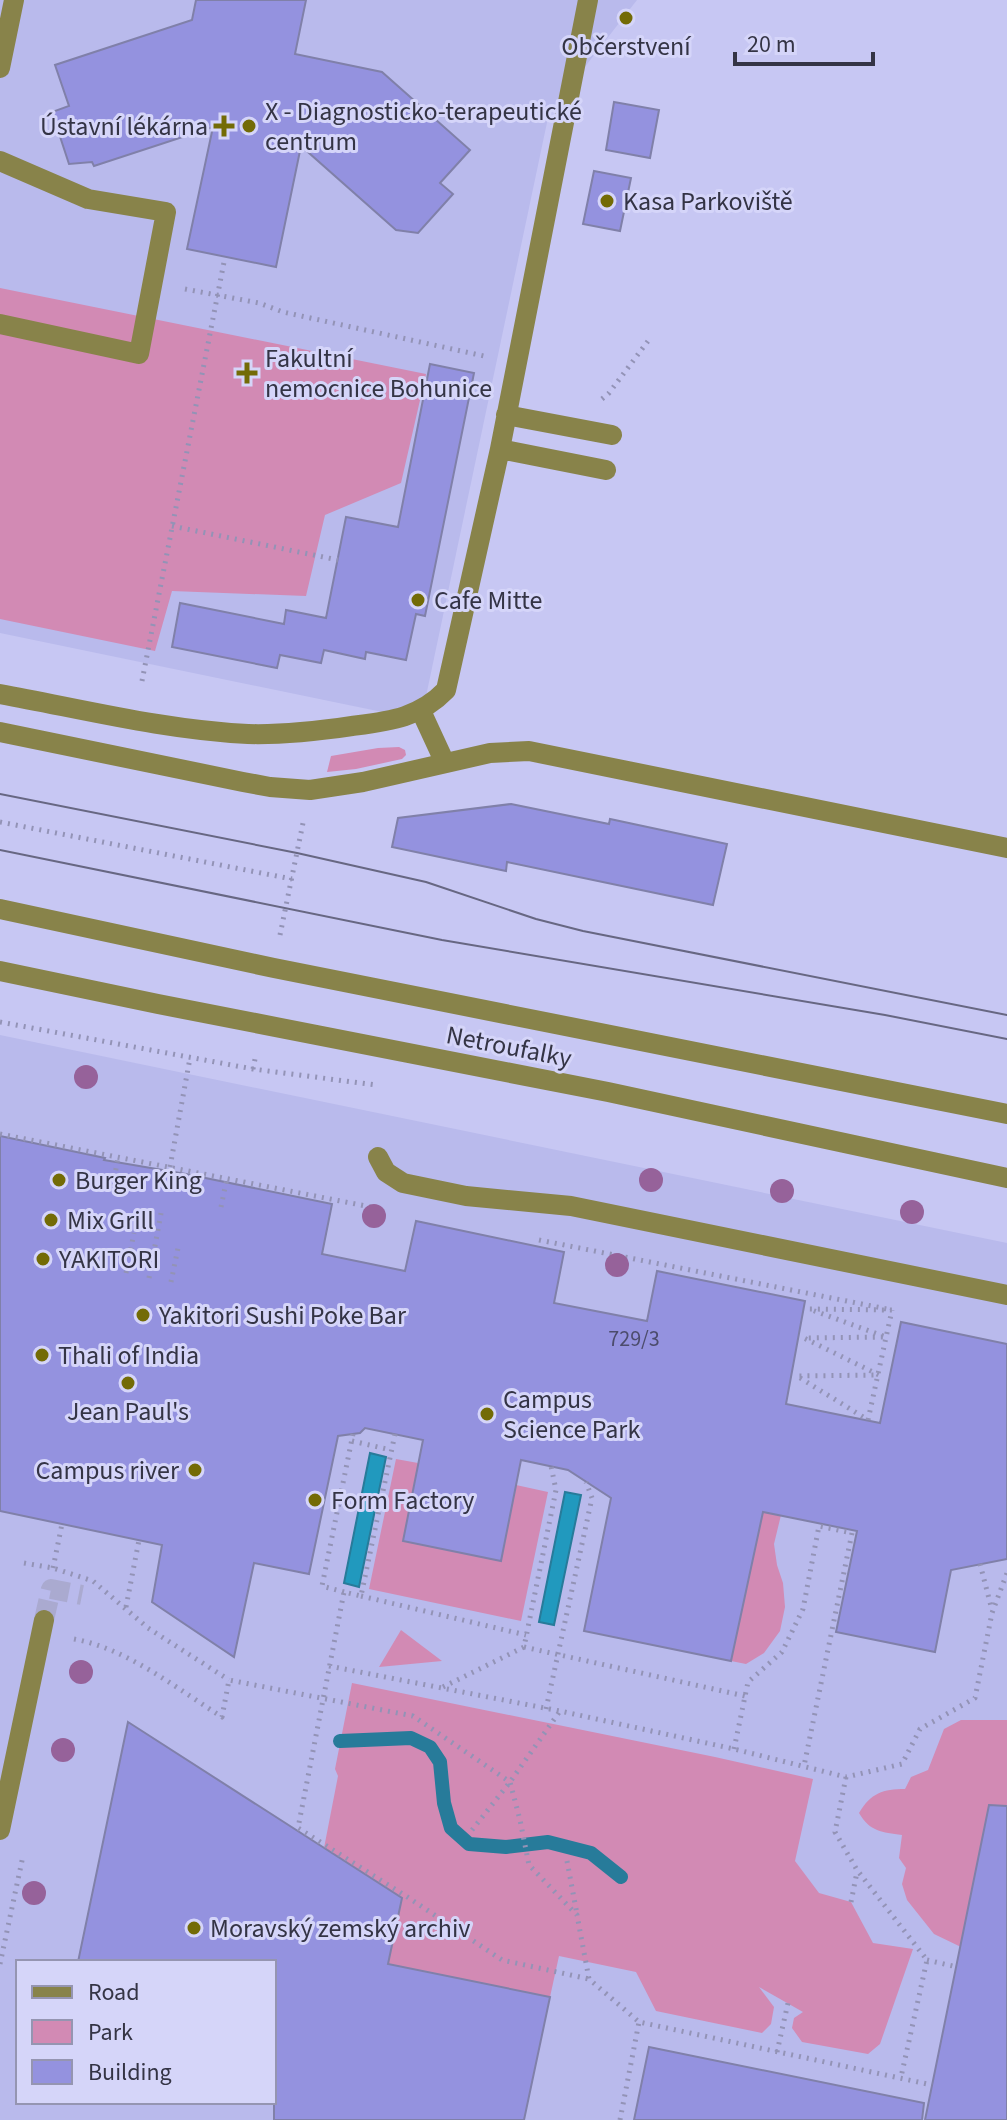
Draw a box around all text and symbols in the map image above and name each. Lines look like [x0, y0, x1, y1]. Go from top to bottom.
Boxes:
marker: Občerstvení [617, 9, 635, 27]
scale bar [735, 16, 873, 66]
text: 20 m [747, 27, 796, 62]
place label: Občerstvení [561, 28, 692, 65]
place label: X - Diagnosticko-terapeutické centrum [265, 93, 582, 160]
place label: Ústavní lékárna [40, 108, 208, 145]
marker: Ústavní lékárna [215, 117, 233, 135]
marker: X - Diagnosticko-terapeutické centrum [240, 117, 258, 135]
place label: Kasa Parkoviště [623, 183, 793, 220]
marker: Kasa Parkoviště [598, 192, 616, 210]
place label: Fakultní nemocnice Bohunice [265, 340, 492, 407]
marker: Fakultní nemocnice Bohunice [236, 362, 258, 384]
place label: Cafe Mitte [434, 582, 542, 619]
marker: Cafe Mitte [409, 591, 427, 609]
street label: Netroufalky [443, 1016, 575, 1077]
place label: Burger King [75, 1162, 202, 1199]
marker: Burger King [50, 1171, 68, 1189]
place label: Mix Grill [67, 1202, 154, 1239]
marker: Mix Grill [42, 1211, 60, 1229]
place label: YAKITORI [58, 1241, 159, 1278]
marker: YAKITORI [34, 1250, 52, 1268]
place label: Yakitori Sushi Poke Bar [158, 1297, 407, 1334]
marker: Yakitori Sushi Poke Bar [134, 1306, 152, 1324]
house number: 729/3 [608, 1323, 660, 1355]
place label: Thali of India [58, 1337, 199, 1374]
marker: Thali of India [33, 1346, 51, 1364]
marker: Jean Paul's [119, 1374, 137, 1392]
place label: Campus Science Park [503, 1381, 640, 1448]
place label: Jean Paul's [67, 1393, 189, 1430]
marker: Campus Science Park [478, 1405, 496, 1423]
place label: Campus river [35, 1452, 180, 1489]
marker: Campus river [186, 1461, 204, 1479]
place label: Form Factory [331, 1482, 474, 1519]
marker: Form Factory [306, 1491, 324, 1509]
place label: Moravský zemský archiv [210, 1910, 471, 1947]
marker: Moravský zemský archiv [185, 1919, 203, 1937]
legend [16, 1960, 276, 2104]
text: Road [88, 1975, 140, 2010]
text: Park [88, 2015, 133, 2050]
text: Building [88, 2055, 172, 2090]

